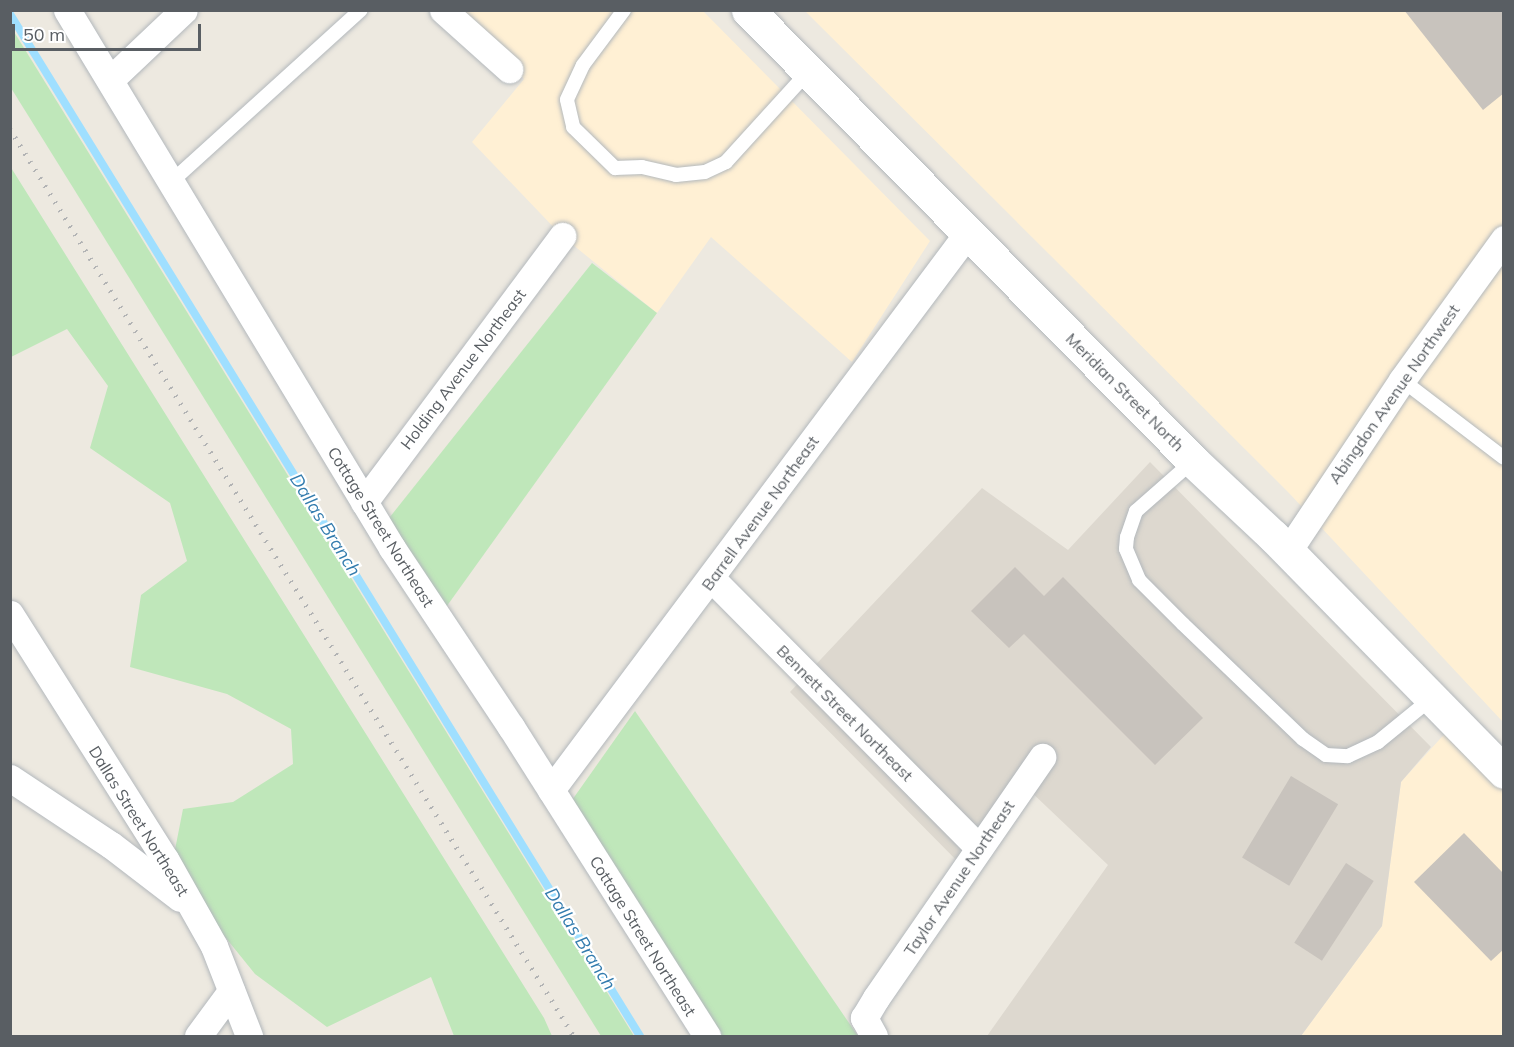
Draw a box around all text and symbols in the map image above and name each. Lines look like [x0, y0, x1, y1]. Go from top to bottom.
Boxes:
scale bar [15, 12, 204, 50]
text: 50 m [23, 23, 65, 46]
street label: Holding Avenue Northeast [396, 285, 530, 453]
street label: Abingdon Avenue Northwest [1325, 301, 1463, 487]
street label: Meridian Street North [1062, 329, 1188, 455]
street label: Barrell Avenue Northeast [697, 432, 823, 594]
street label: Cottage Street Northeast [324, 443, 438, 611]
water label: Dallas Branch [285, 470, 365, 580]
street label: Bennett Street Northeast [773, 641, 917, 785]
street label: Dallas Street Northeast [85, 742, 193, 900]
street label: Taylor Avenue Northeast [900, 797, 1018, 959]
street label: Cottage Street Northeast [586, 852, 700, 1020]
water label: Dallas Branch [540, 884, 620, 994]

